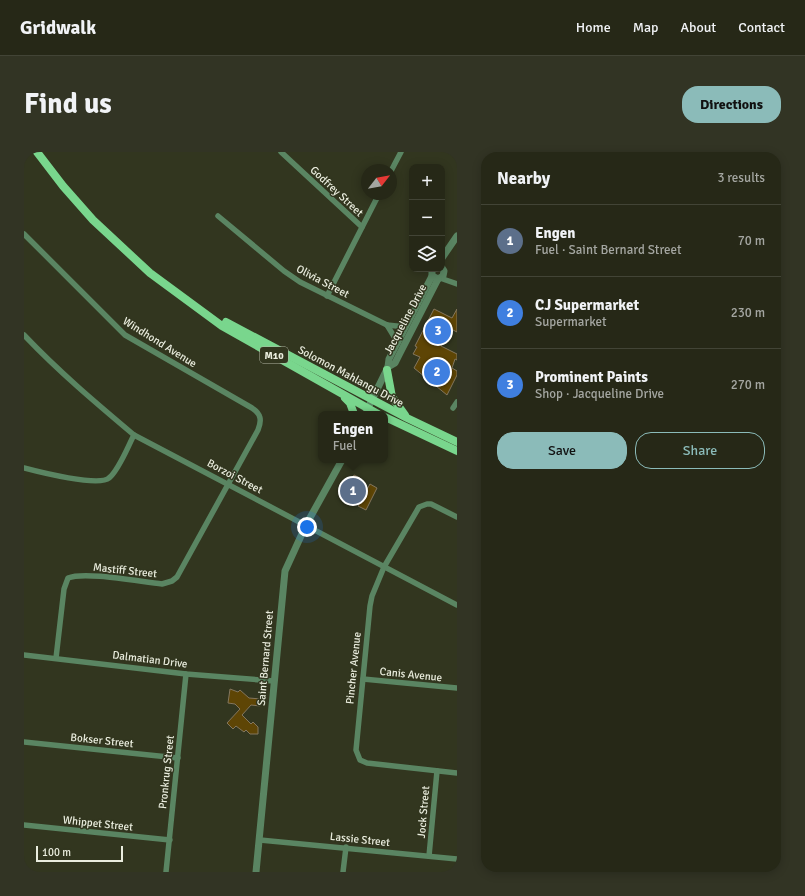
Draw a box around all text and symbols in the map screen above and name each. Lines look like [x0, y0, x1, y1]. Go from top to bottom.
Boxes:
text: Gridwalk [20, 16, 96, 40]
text: Home [576, 19, 611, 36]
text: Map [633, 19, 658, 36]
text: About [680, 19, 716, 36]
text: Contact [738, 19, 785, 36]
button: Directions [682, 86, 781, 123]
text: Find us [24, 87, 112, 121]
street label: Godfrey Street [307, 163, 366, 219]
north arrow [361, 164, 397, 200]
map controls [409, 164, 445, 272]
button: + [409, 164, 445, 200]
text: Nearby [497, 168, 550, 189]
text: 3 results [717, 170, 765, 186]
button: − [409, 200, 445, 236]
text: Engen [535, 224, 576, 242]
text: 1 [506, 233, 514, 249]
text: 70 m [738, 233, 765, 249]
button: layers [409, 236, 445, 272]
text: Fuel · Saint Bernard Street [535, 242, 682, 258]
street label: Olivia Street [294, 262, 351, 301]
street label: Jacqueline Drive [382, 282, 429, 356]
text: CJ Supermarket [535, 296, 639, 314]
text: 2 [506, 305, 514, 321]
text: 230 m [731, 305, 765, 321]
text: Supermarket [535, 314, 607, 330]
street label: Windhond Avenue [120, 315, 199, 370]
pin: 3 [425, 316, 451, 346]
street label: Solomon Mahlangu Drive [296, 343, 406, 410]
road number: M10 [260, 347, 288, 363]
pin: 2 [424, 357, 450, 387]
text: Prominent Paints [535, 368, 648, 386]
text: 3 [506, 377, 514, 393]
text: 270 m [731, 377, 765, 393]
text: Shop · Jacqueline Drive [535, 386, 664, 402]
popup [318, 411, 388, 463]
text: Engen [333, 420, 373, 438]
button: Save [497, 432, 627, 469]
button: Share [635, 432, 765, 469]
text: Fuel [333, 438, 357, 454]
street label: Borzoi Street [205, 456, 265, 497]
pin: 1 [340, 476, 366, 506]
your location [297, 517, 317, 537]
street label: Mastiff Street [92, 561, 158, 580]
street label: Saint Bernard Street [255, 610, 276, 706]
street label: Pincher Avenue [343, 631, 364, 705]
street label: Dalmatian Drive [112, 648, 188, 671]
street label: Canis Avenue [379, 665, 443, 684]
street label: Bokser Street [70, 731, 134, 750]
street label: Pronkrug Street [156, 734, 177, 810]
street label: Jock Street [415, 785, 432, 839]
street label: Whippet Street [62, 813, 134, 834]
street label: Lassie Street [329, 830, 391, 849]
scale bar [36, 844, 123, 863]
text: 100 m [42, 846, 71, 859]

